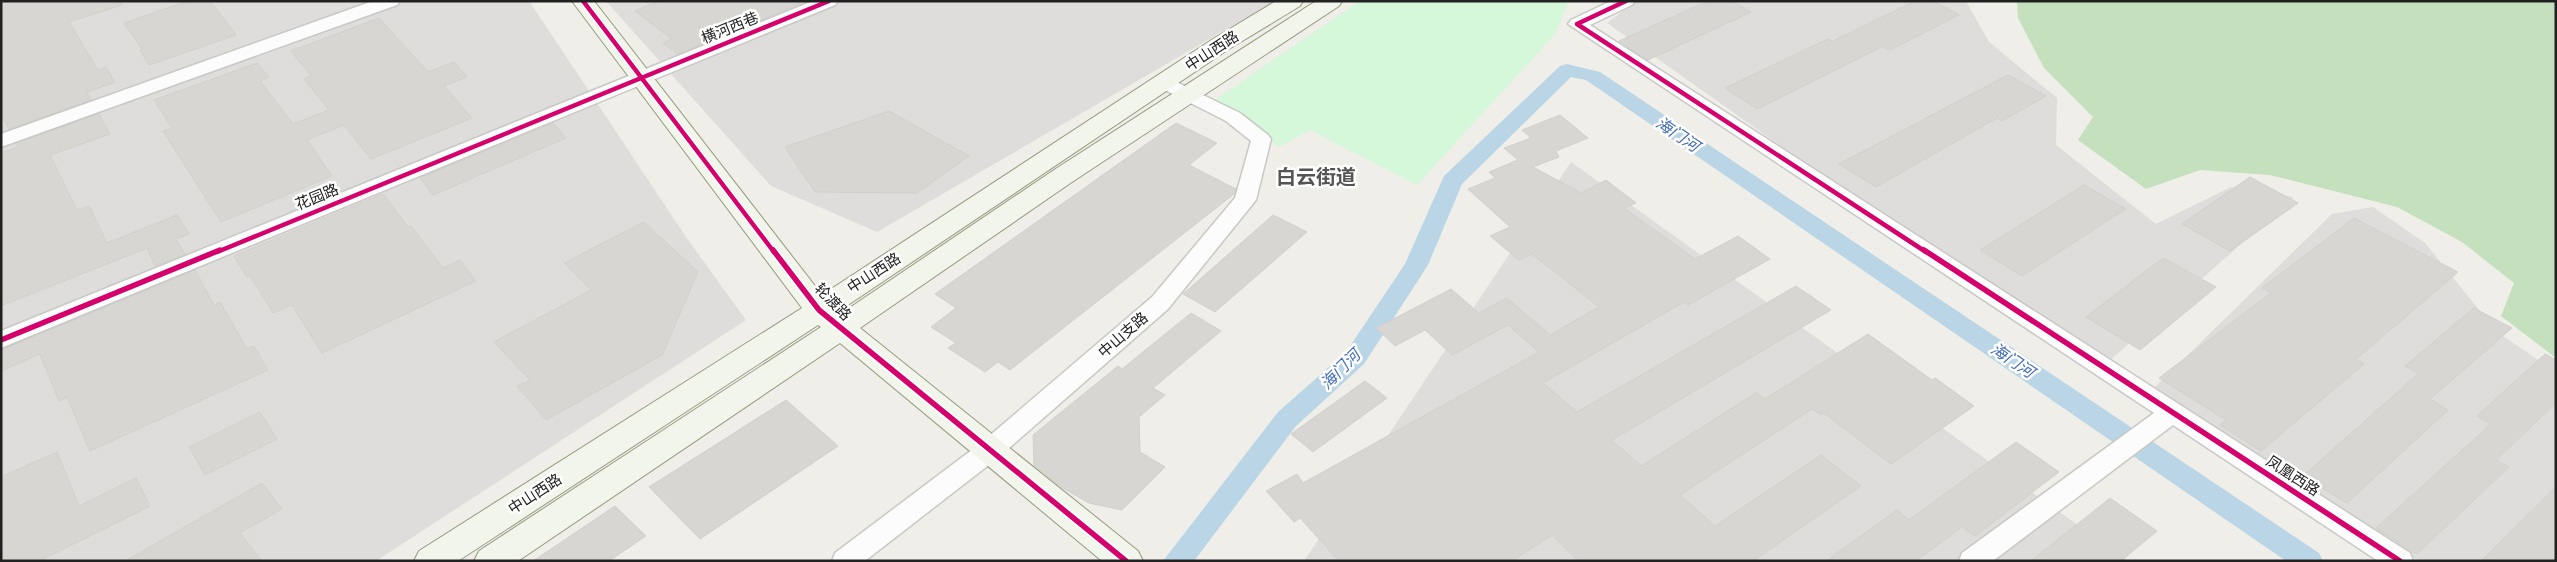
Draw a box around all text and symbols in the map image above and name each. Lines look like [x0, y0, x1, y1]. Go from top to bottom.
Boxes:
street label: 横河西巷 [699, 8, 761, 48]
street label: 中山西路 [1182, 27, 1242, 75]
water label: 海门河 [1653, 113, 1705, 157]
district label: 白云街道 [1276, 165, 1356, 189]
street label: 花园路 [293, 180, 341, 214]
street label: 中山西路 [844, 249, 904, 297]
street label: 轮渡路 [811, 280, 855, 324]
street label: 中山支路 [1094, 309, 1152, 361]
water label: 海门河 [1988, 339, 2040, 383]
water label: 海门河 [1317, 344, 1366, 393]
street label: 凤凰西路 [2263, 452, 2323, 500]
street label: 中山西路 [505, 470, 565, 518]

